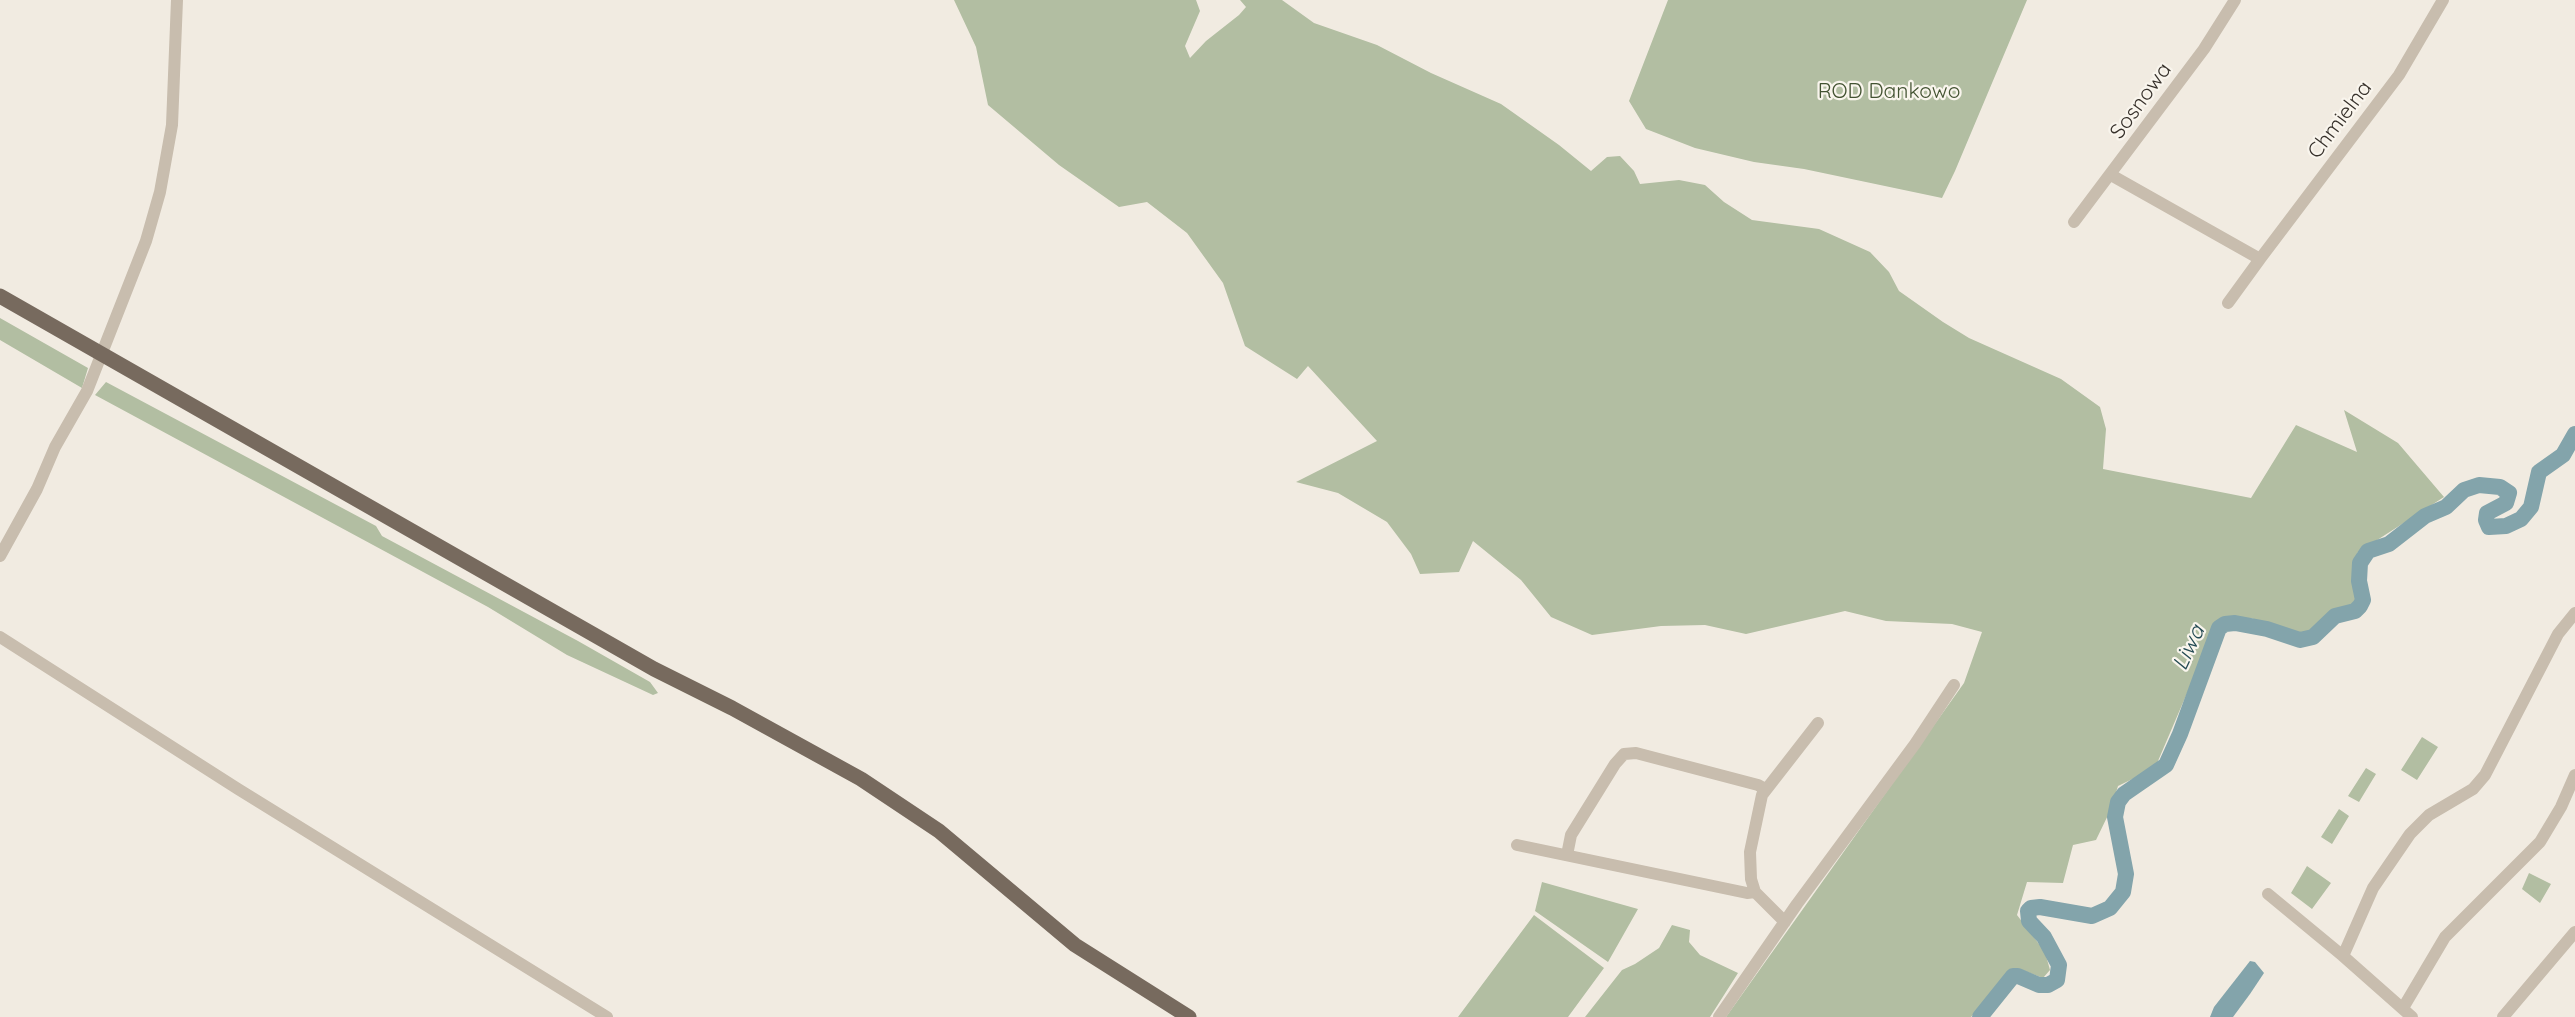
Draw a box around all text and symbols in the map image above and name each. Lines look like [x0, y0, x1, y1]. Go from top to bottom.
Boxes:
street label: Sosnowa [2105, 58, 2177, 144]
street label: Chmielna [2303, 76, 2377, 164]
park label: ROD Dankowo [1818, 79, 1960, 105]
water label: Liwa [2167, 621, 2211, 675]

